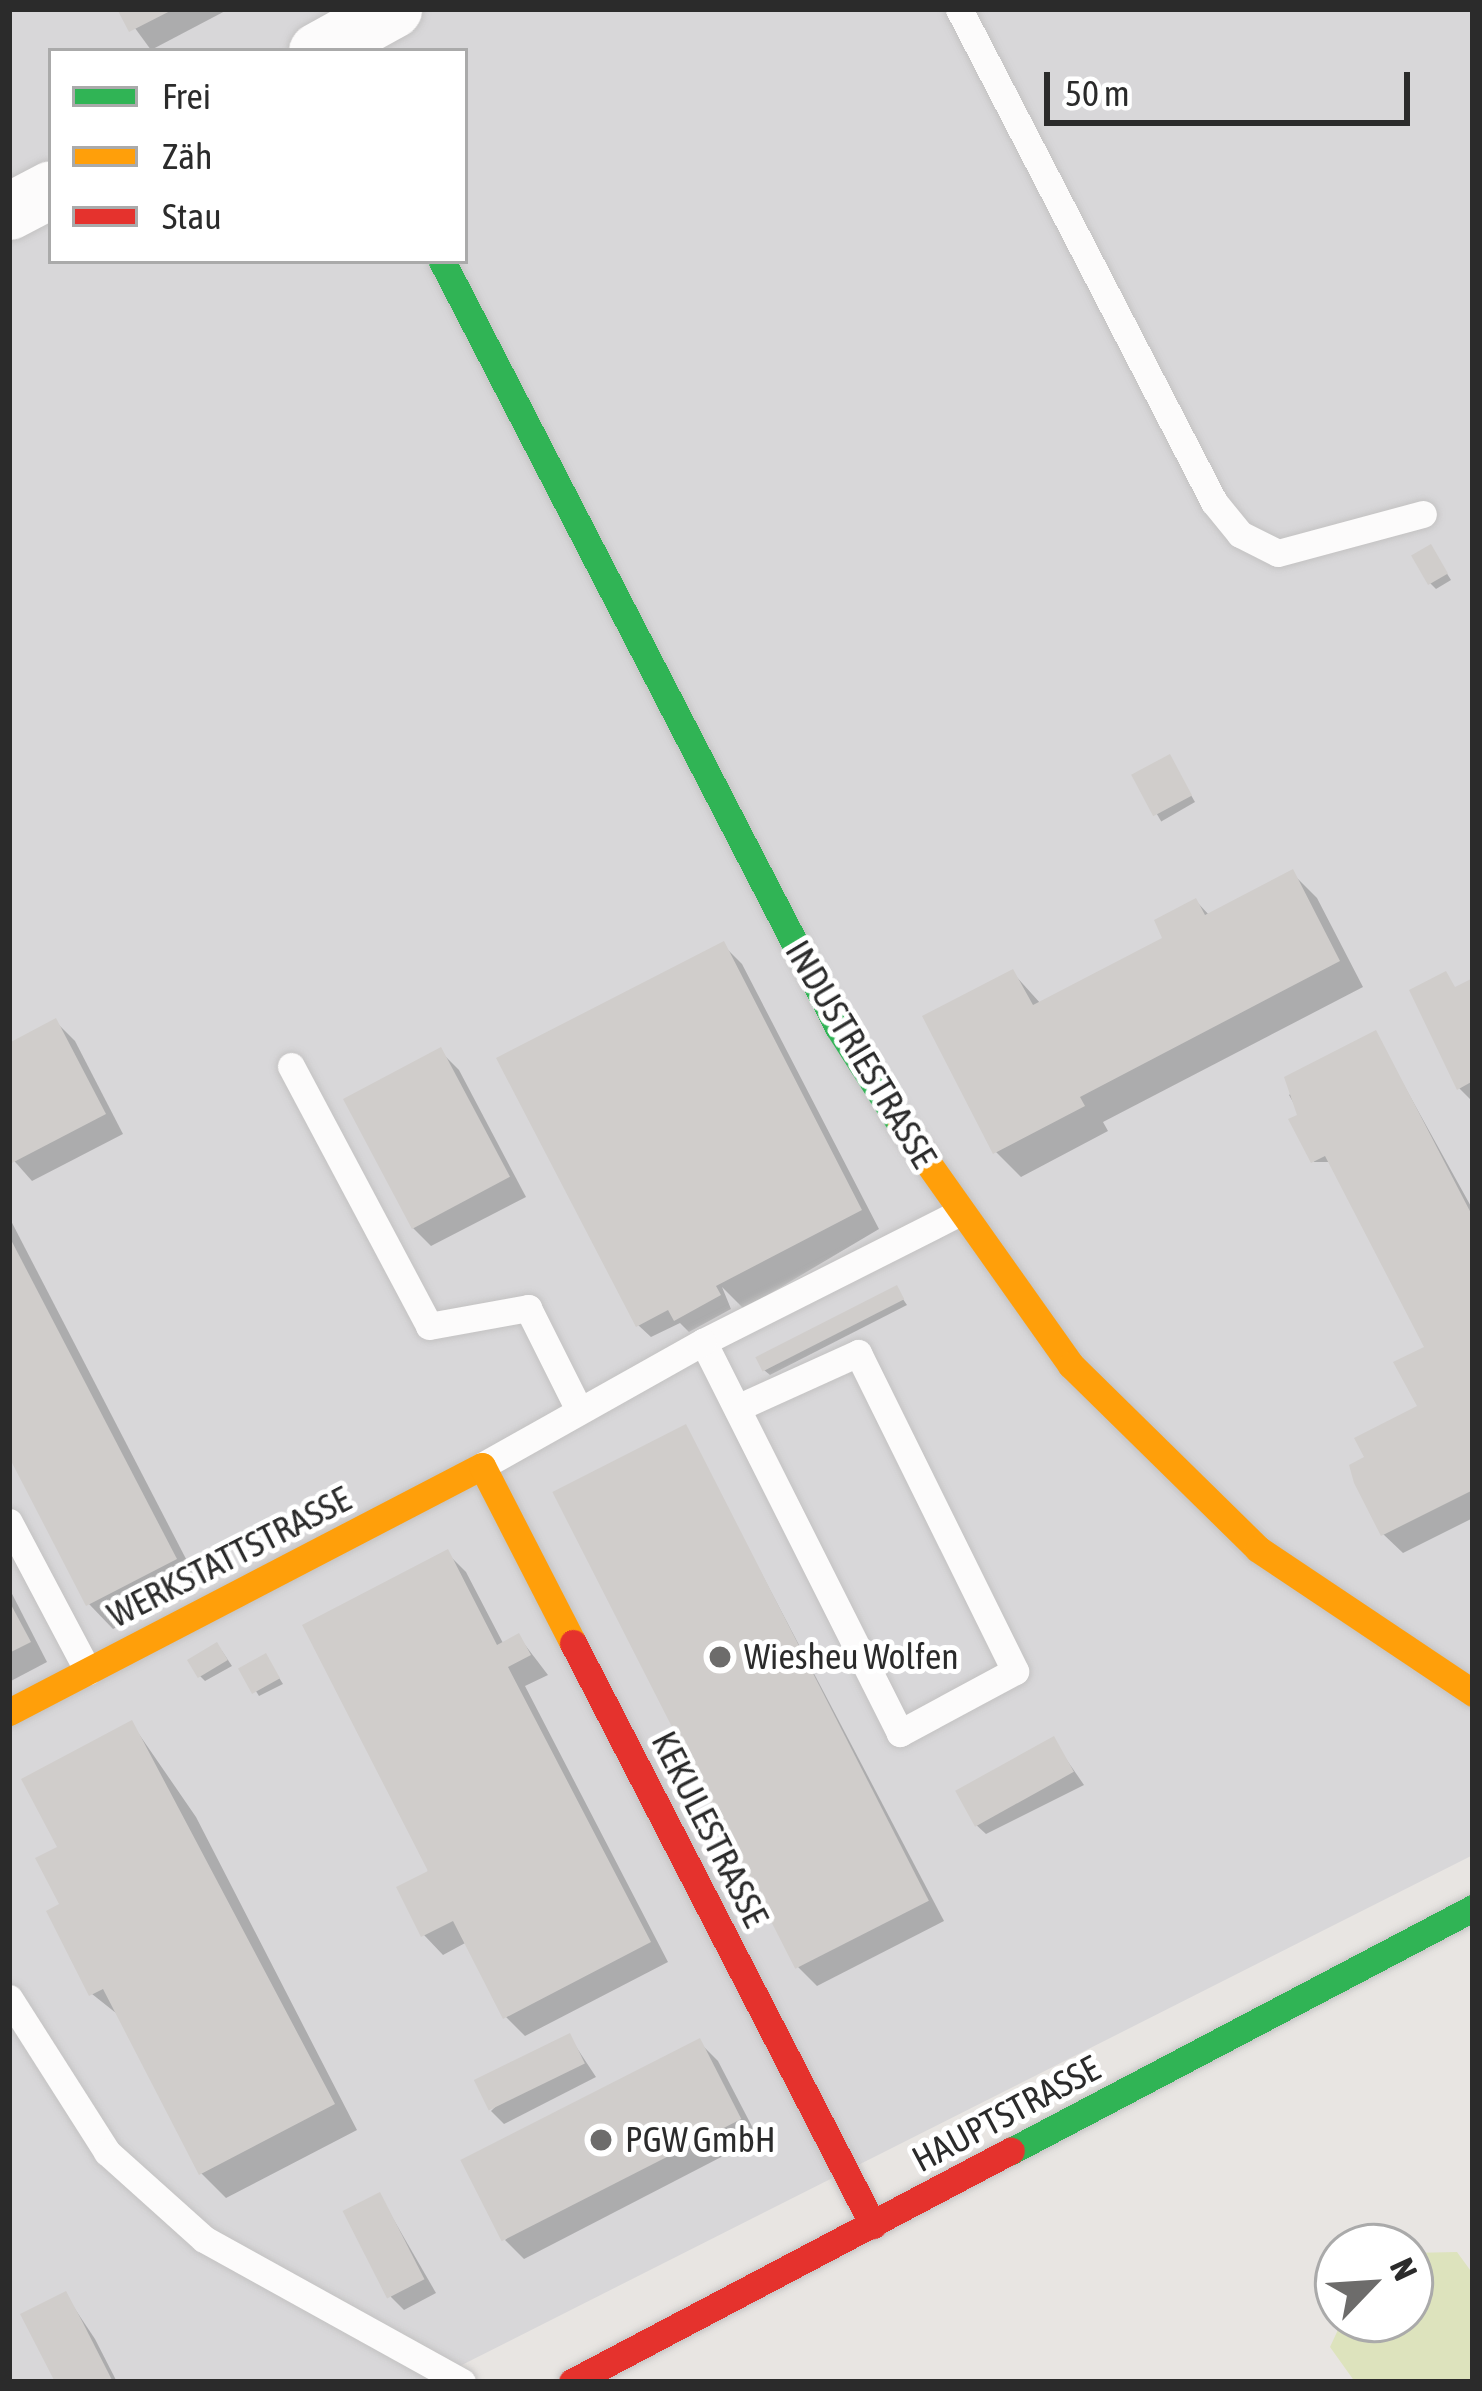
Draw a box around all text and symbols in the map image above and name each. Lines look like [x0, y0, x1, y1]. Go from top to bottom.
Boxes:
legend [48, 48, 468, 264]
scale bar [1050, 48, 1416, 122]
text: 50 m [1065, 72, 1130, 114]
text: Frei [162, 75, 211, 117]
text: Zäh [162, 135, 212, 177]
text: Stau [162, 195, 222, 237]
street label: INDUSTRIESTRASSE [776, 933, 946, 1175]
street label: WERKSTATTSTRASSE [100, 1477, 358, 1637]
place label: Wiesheu Wolfen [744, 1635, 959, 1679]
marker: Wiesheu Wolfen [707, 1644, 733, 1670]
street label: KEKULESTRASSE [642, 1724, 778, 1934]
street label: HAUPTSTRASSE [905, 2047, 1107, 2181]
place label: PGW GmbH [625, 2118, 776, 2162]
marker: PGW GmbH [588, 2127, 614, 2153]
north arrow [1314, 2223, 1434, 2343]
text: N [1383, 2252, 1425, 2286]

